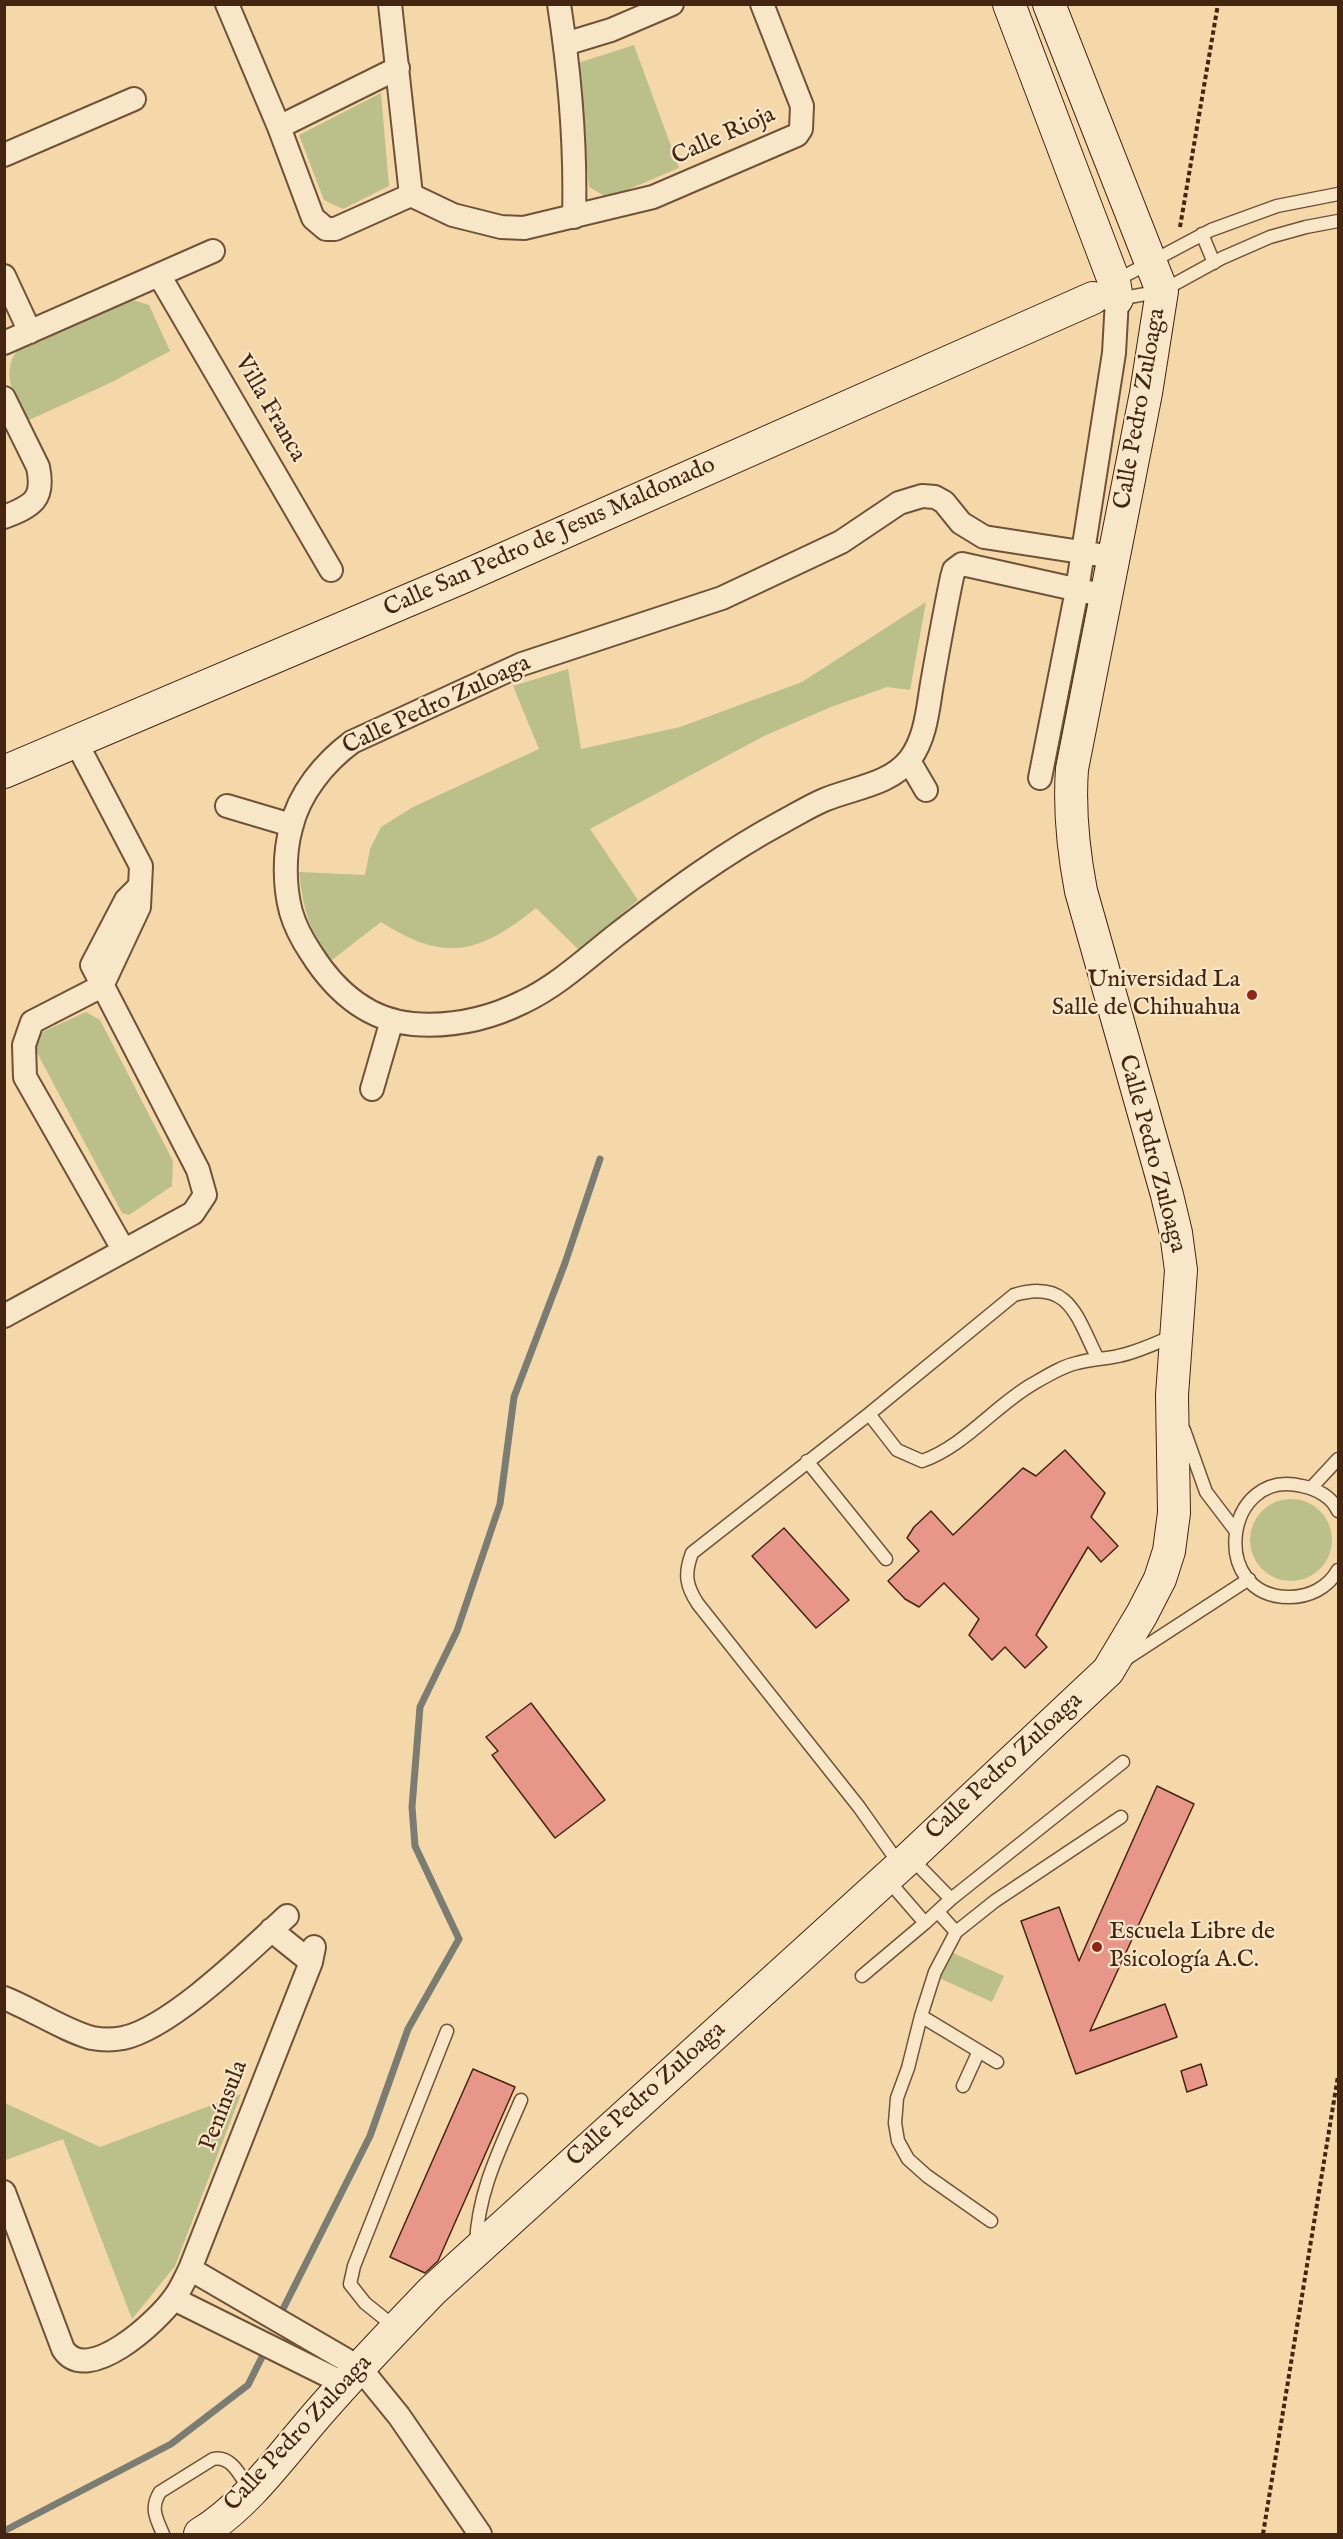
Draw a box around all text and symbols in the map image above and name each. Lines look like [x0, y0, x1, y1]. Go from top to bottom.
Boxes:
street label: Calle Rioja [668, 101, 780, 173]
street label: Calle Pedro Zuloaga [1109, 306, 1173, 512]
street label: Villa Franca [227, 351, 311, 467]
street label: Calle San Pedro de Jesus Maldonado [380, 452, 720, 624]
street label: Calle Pedro Zuloaga [339, 650, 535, 762]
place label: Universidad La Salle de Chihuahua [1052, 967, 1240, 1023]
marker: Universidad La Salle de Chihuahua [1245, 988, 1259, 1002]
street label: Calle Pedro Zuloaga [1111, 1052, 1191, 1256]
street label: Calle Pedro Zuloaga [921, 1687, 1089, 1847]
place label: Escuela Libre de Psicología A.C. [1109, 1919, 1275, 1975]
marker: Escuela Libre de Psicología A.C. [1090, 1940, 1104, 1954]
street label: Calle Pedro Zuloaga [562, 2016, 732, 2174]
street label: Península [195, 2057, 255, 2155]
street label: Calle Pedro Zuloaga [219, 2350, 379, 2518]

